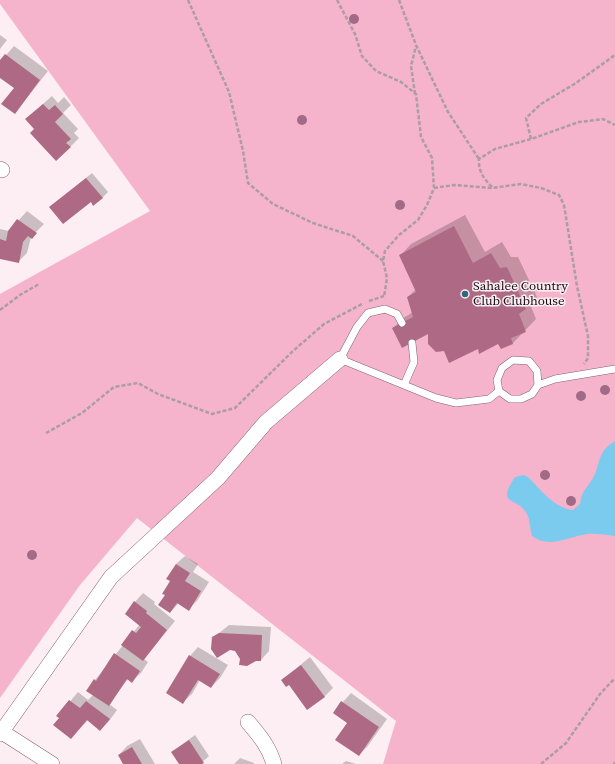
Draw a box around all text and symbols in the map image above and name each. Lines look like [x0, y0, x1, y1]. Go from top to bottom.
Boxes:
place label: Sahalee Country Club Clubhouse [473, 279, 568, 310]
marker: Sahalee Country Club Clubhouse [460, 289, 470, 299]

